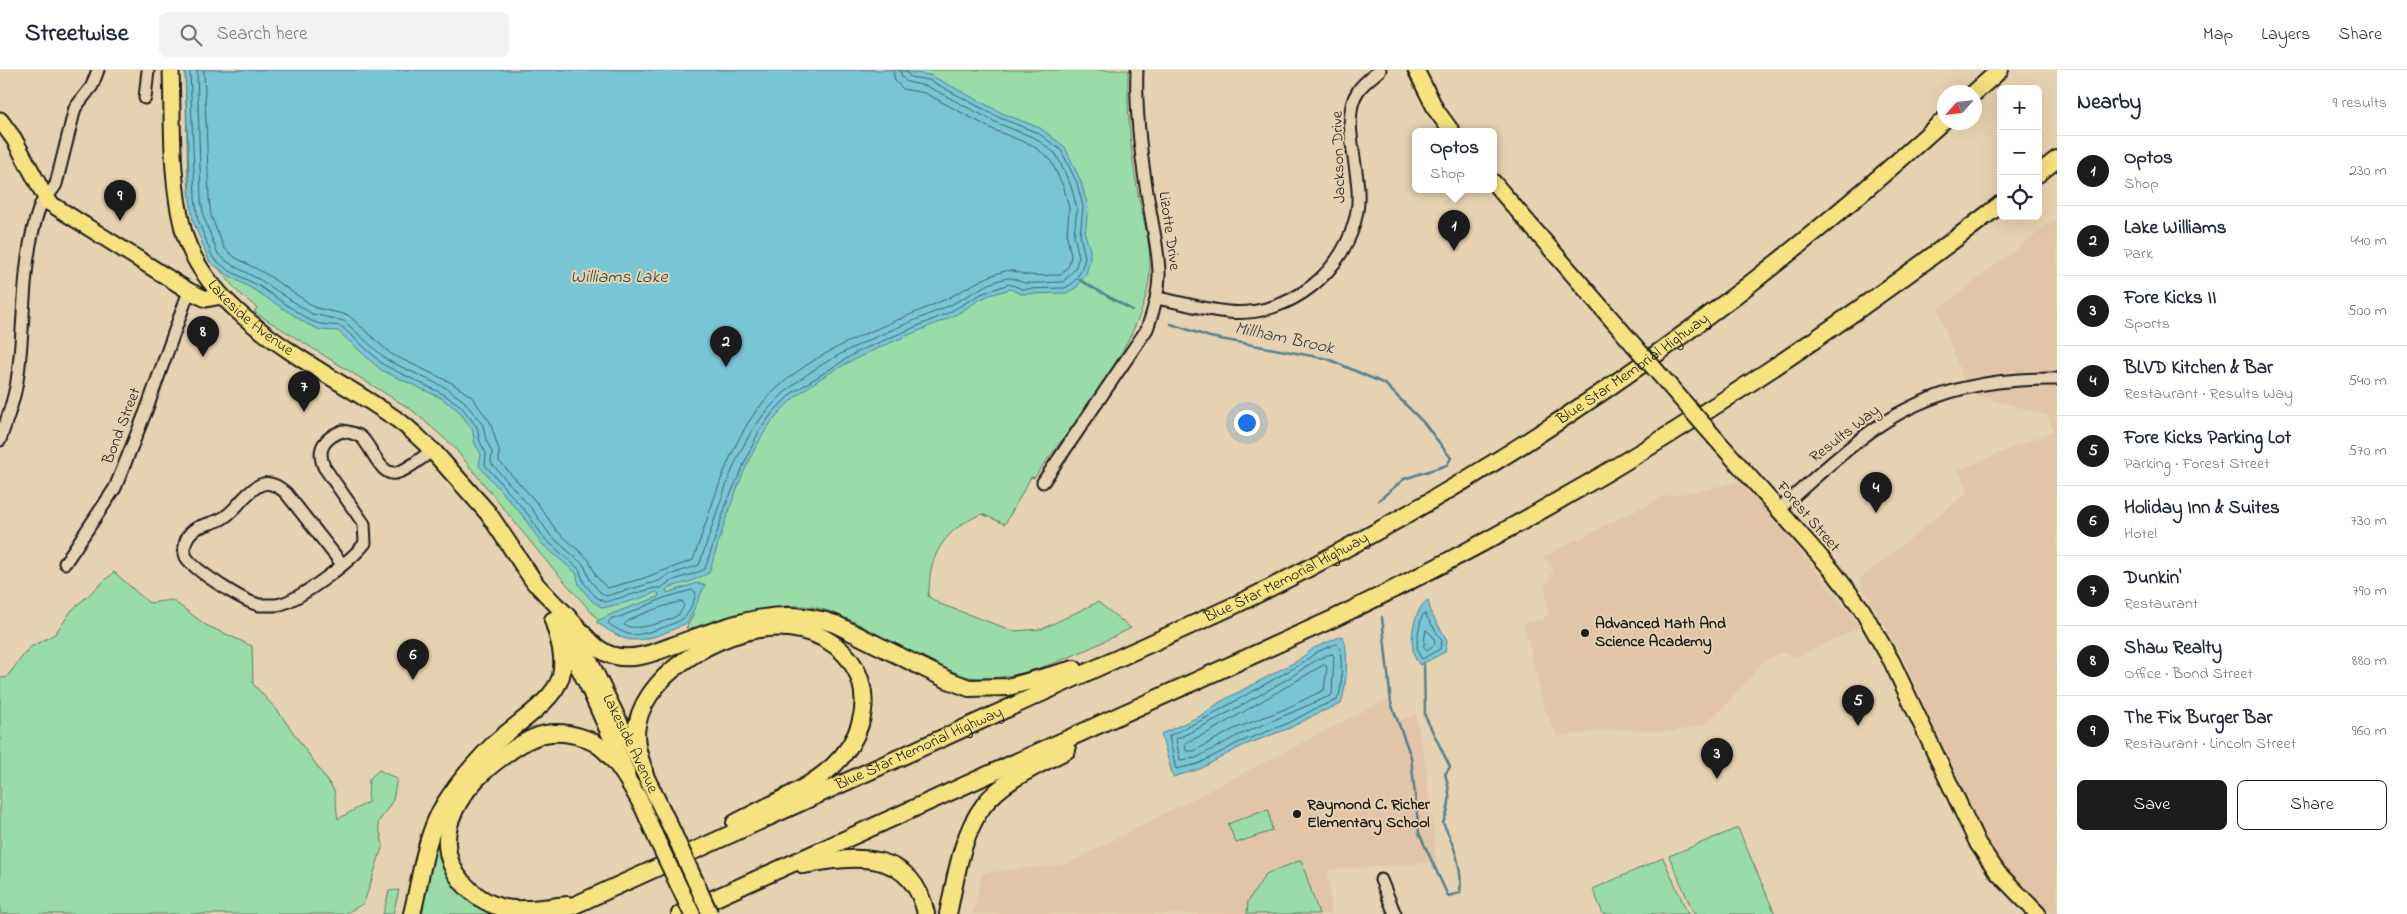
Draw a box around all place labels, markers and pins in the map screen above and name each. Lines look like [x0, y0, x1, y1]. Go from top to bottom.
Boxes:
pin: 9 [104, 180, 136, 221]
pin: 1 [1438, 210, 1470, 251]
pin: 8 [187, 316, 219, 357]
pin: 2 [710, 326, 742, 367]
pin: 7 [288, 371, 320, 412]
pin: 4 [1860, 472, 1892, 513]
place label: Advanced Math And Science Academy [1595, 612, 1726, 655]
marker: Advanced Math And Science Academy [1579, 627, 1591, 639]
pin: 6 [397, 639, 429, 680]
pin: 5 [1842, 685, 1874, 726]
pin: 3 [1701, 738, 1733, 779]
place label: Raymond C. Richer Elementary School [1306, 793, 1431, 836]
marker: Raymond C. Richer Elementary School [1291, 808, 1303, 820]

